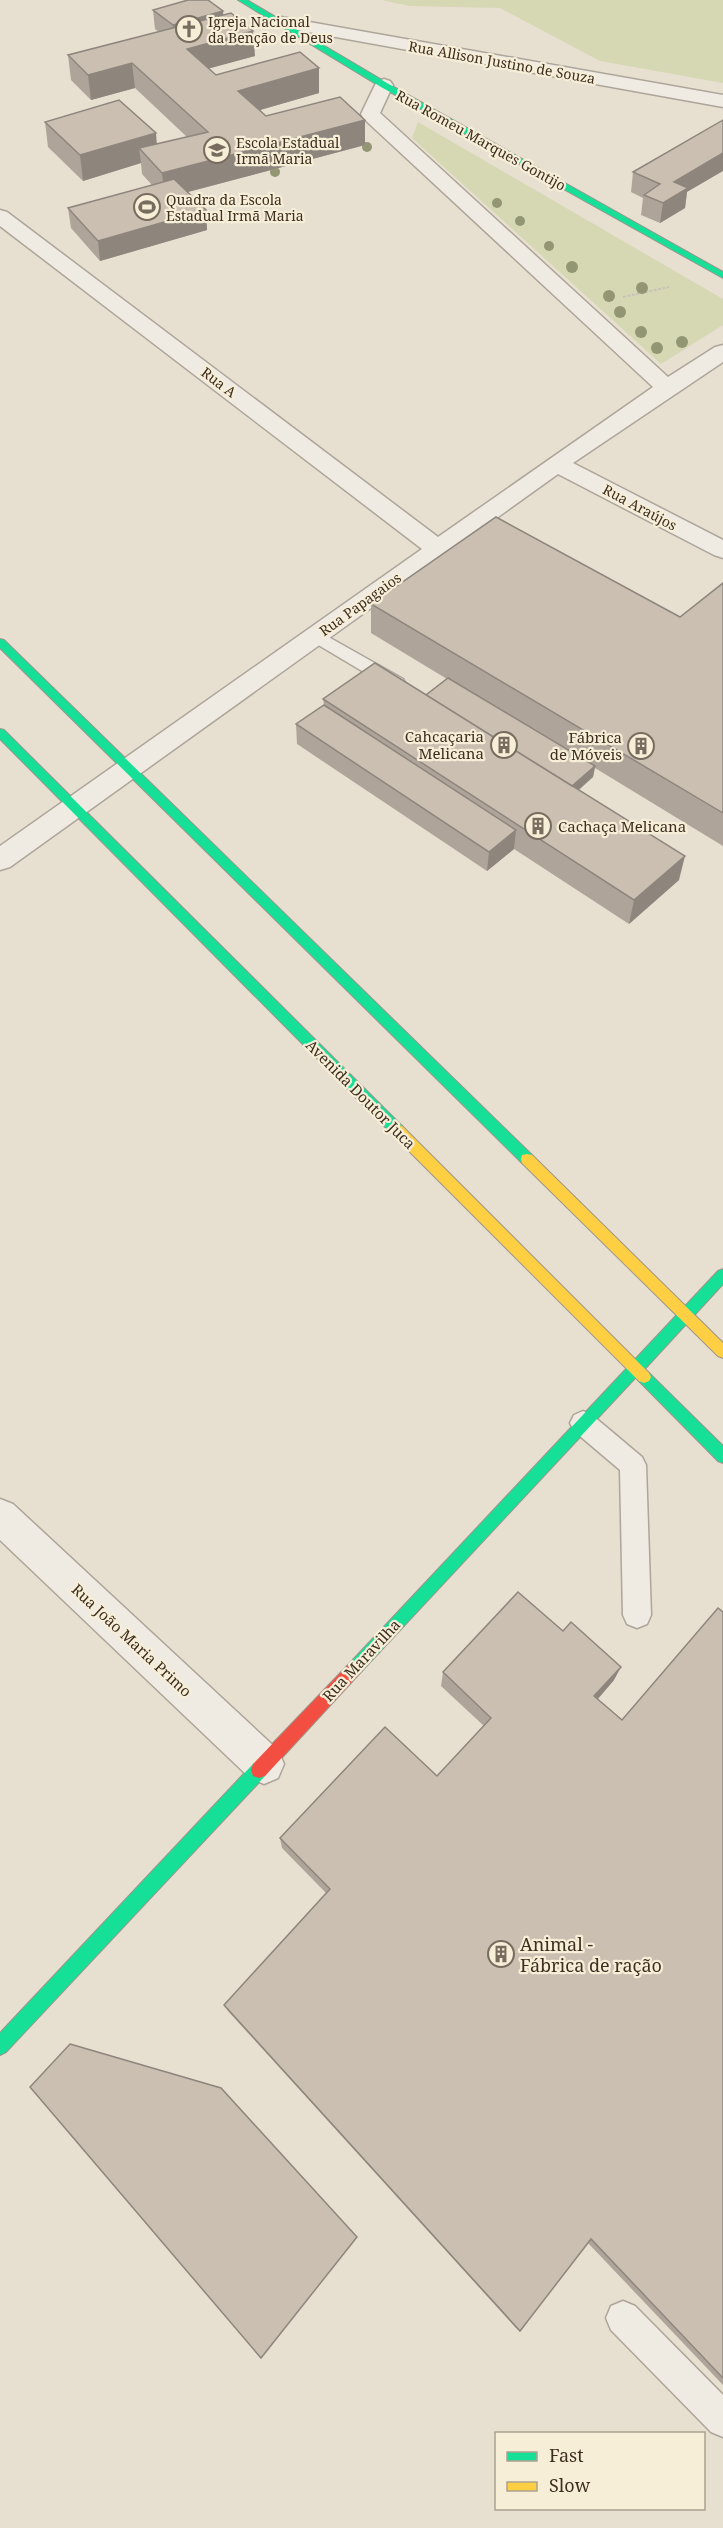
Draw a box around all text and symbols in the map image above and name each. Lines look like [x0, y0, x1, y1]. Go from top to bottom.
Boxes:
place label: Igreja Nacional da Benção de Deus [208, 12, 333, 47]
church icon: Igreja Nacional da Benção de Deus [174, 14, 204, 44]
street label: Rua Allison Justino de Souza [407, 36, 597, 88]
street label: Rua Romeu Marques Gontijo [393, 85, 569, 195]
place label: Escola Estadual Irmã Maria [236, 133, 340, 168]
school or university icon: Escola Estadual Irmã Maria [202, 135, 232, 165]
place label: Quadra da Escola Estadual Irmã Maria [166, 190, 304, 225]
sports icon: Quadra da Escola Estadual Irmã Maria [132, 192, 162, 222]
street label: Rua A [198, 363, 241, 402]
street label: Rua Araújos [600, 480, 680, 534]
street label: Rua Papagaios [315, 568, 405, 640]
place label: Cahcaçaria Melicana [405, 726, 484, 763]
place label: Fábrica de Móveis [550, 727, 622, 764]
building icon: Cahcaçaria Melicana [489, 730, 519, 760]
building icon: Fábrica de Móveis [626, 731, 656, 761]
building icon: Cachaça Melicana [523, 811, 553, 841]
place label: Cachaça Melicana [558, 816, 686, 836]
street label: Avenida Doutor Juca [302, 1035, 420, 1153]
street label: Rua João Maria Primo [68, 1579, 196, 1701]
street label: Rua Maravilha [318, 1615, 404, 1705]
place label: Animal - Fábrica de ração [520, 1932, 662, 1977]
building icon: Animal - Fábrica de ração [486, 1939, 516, 1969]
legend [495, 2432, 705, 2510]
text: Fast [549, 2443, 584, 2467]
text: Slow [549, 2473, 591, 2497]

